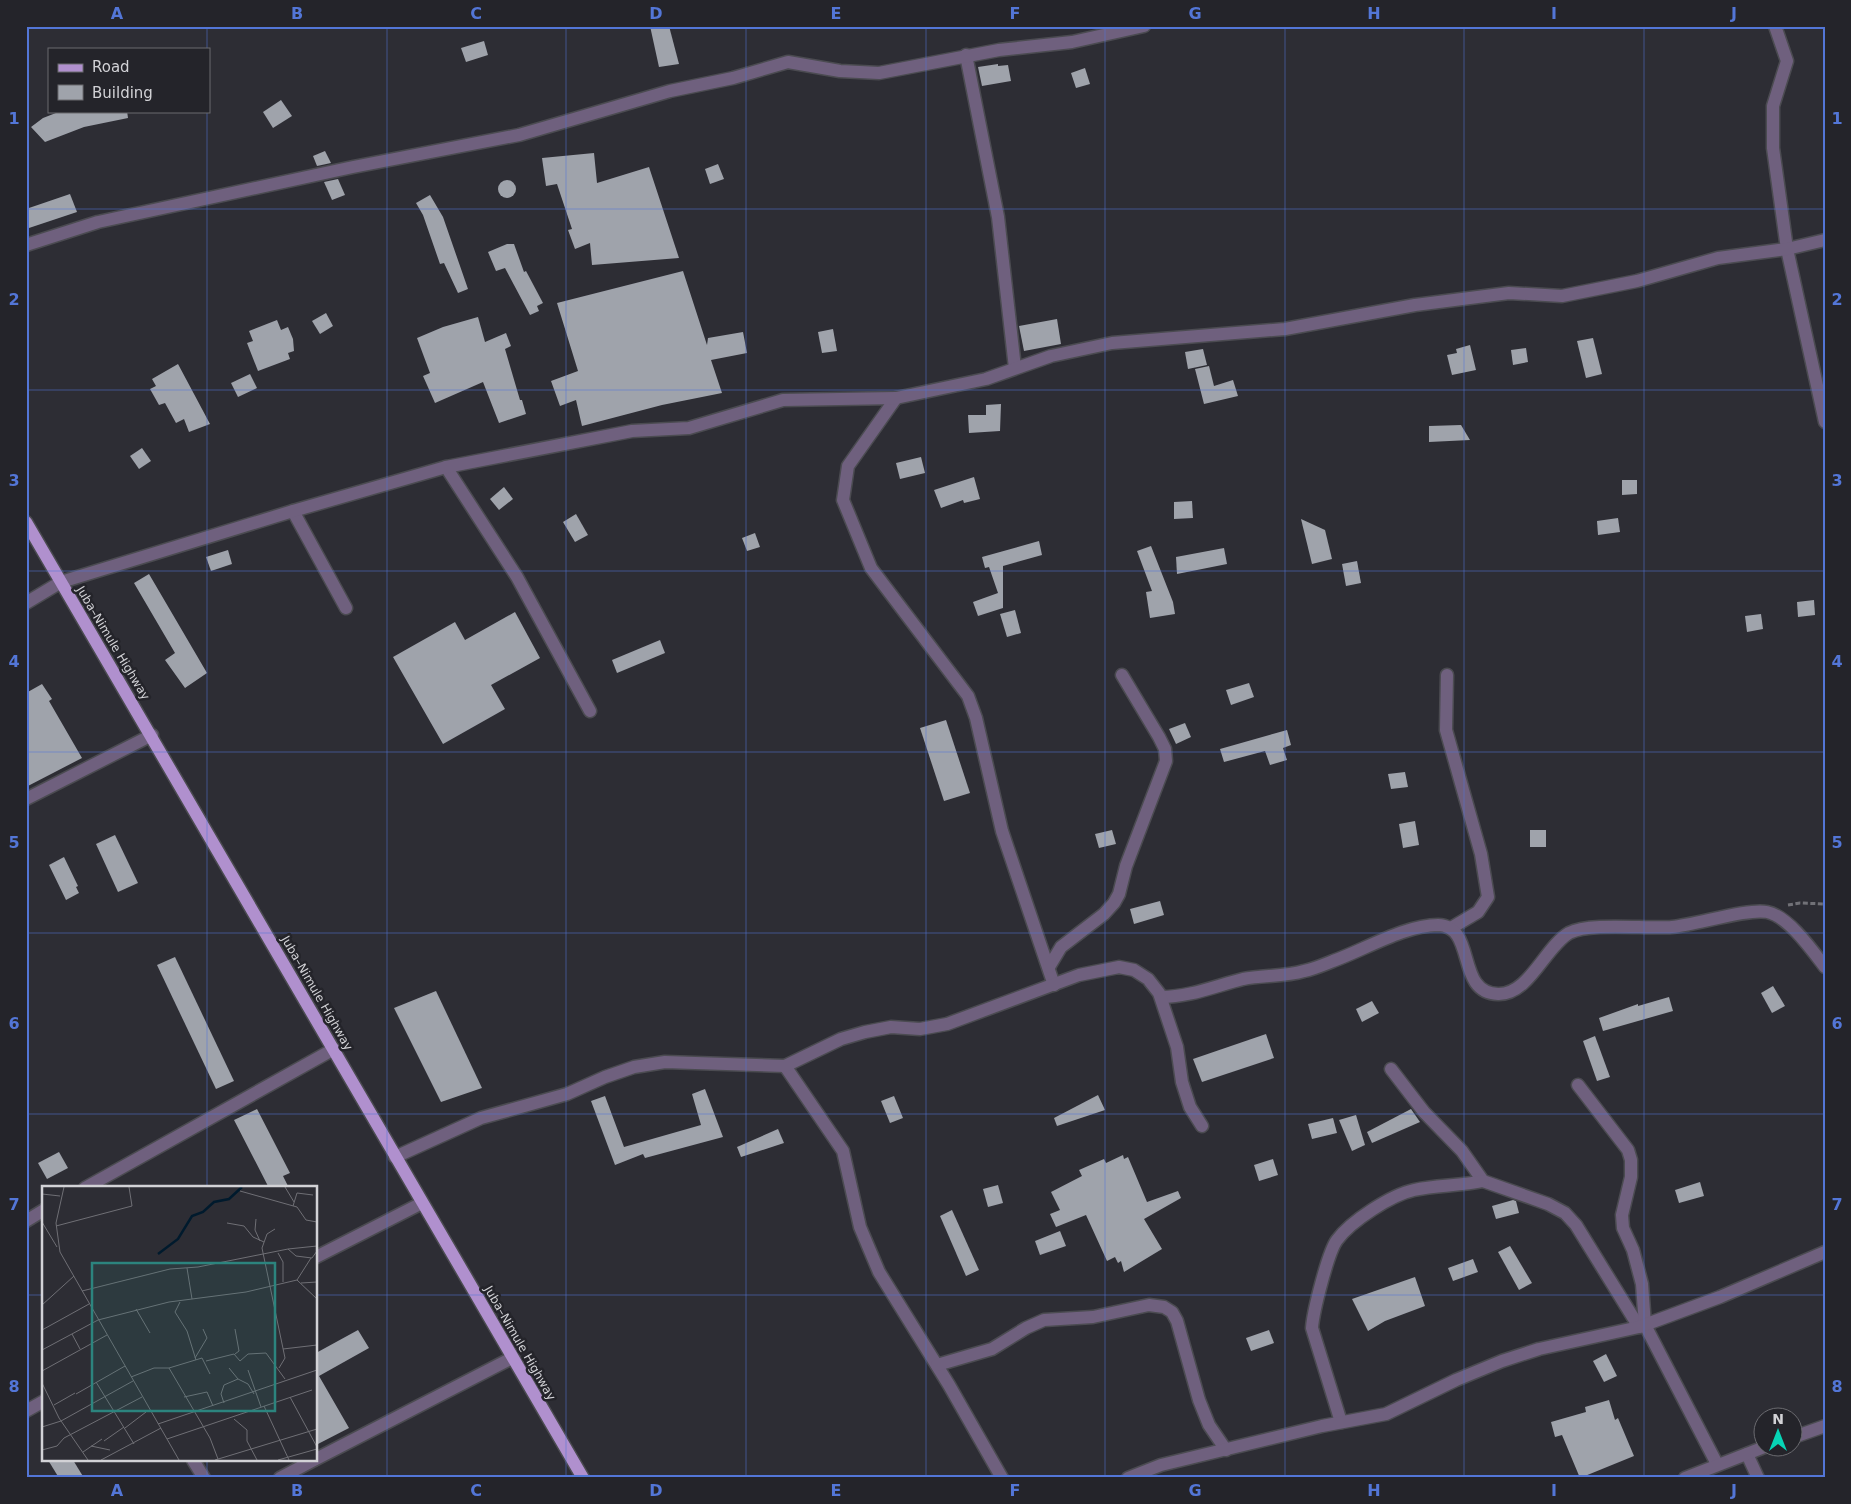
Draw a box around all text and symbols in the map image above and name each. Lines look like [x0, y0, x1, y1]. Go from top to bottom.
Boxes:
text: A [111, 4, 124, 23]
text: B [291, 4, 303, 23]
text: C [470, 4, 482, 23]
text: D [649, 4, 663, 23]
text: E [831, 4, 841, 23]
text: F [1010, 4, 1020, 23]
text: G [1188, 4, 1202, 23]
text: H [1367, 4, 1381, 23]
text: I [1551, 4, 1557, 23]
text: J [1730, 4, 1737, 23]
legend [48, 48, 210, 112]
text: Road [92, 58, 130, 76]
text: Building [92, 84, 153, 102]
text: 1 [8, 109, 20, 128]
text: 1 [1831, 109, 1843, 128]
text: 2 [8, 290, 20, 309]
text: 2 [1831, 290, 1843, 309]
text: 3 [8, 471, 20, 490]
text: 3 [1831, 471, 1843, 490]
street label: Juba–Nimule Highway [73, 583, 153, 702]
text: 4 [8, 652, 20, 671]
text: 4 [1831, 652, 1843, 671]
text: 5 [8, 833, 20, 852]
text: 5 [1831, 833, 1843, 852]
street label: Juba–Nimule Highway [278, 932, 356, 1053]
text: 6 [8, 1014, 20, 1033]
text: 6 [1831, 1014, 1843, 1033]
inset map [42, 1186, 318, 1462]
text: 7 [8, 1195, 20, 1214]
text: 7 [1831, 1195, 1843, 1214]
street label: Juba–Nimule Highway [481, 1282, 559, 1403]
text: 8 [8, 1377, 20, 1396]
text: 8 [1831, 1377, 1843, 1396]
north arrow [1754, 1406, 1804, 1456]
text: N [1772, 1411, 1784, 1427]
text: A [111, 1481, 124, 1500]
text: B [291, 1481, 303, 1500]
text: C [470, 1481, 482, 1500]
text: D [649, 1481, 663, 1500]
text: E [831, 1481, 841, 1500]
text: F [1010, 1481, 1020, 1500]
text: G [1188, 1481, 1202, 1500]
text: H [1367, 1481, 1381, 1500]
text: I [1551, 1481, 1557, 1500]
text: J [1730, 1481, 1737, 1500]

